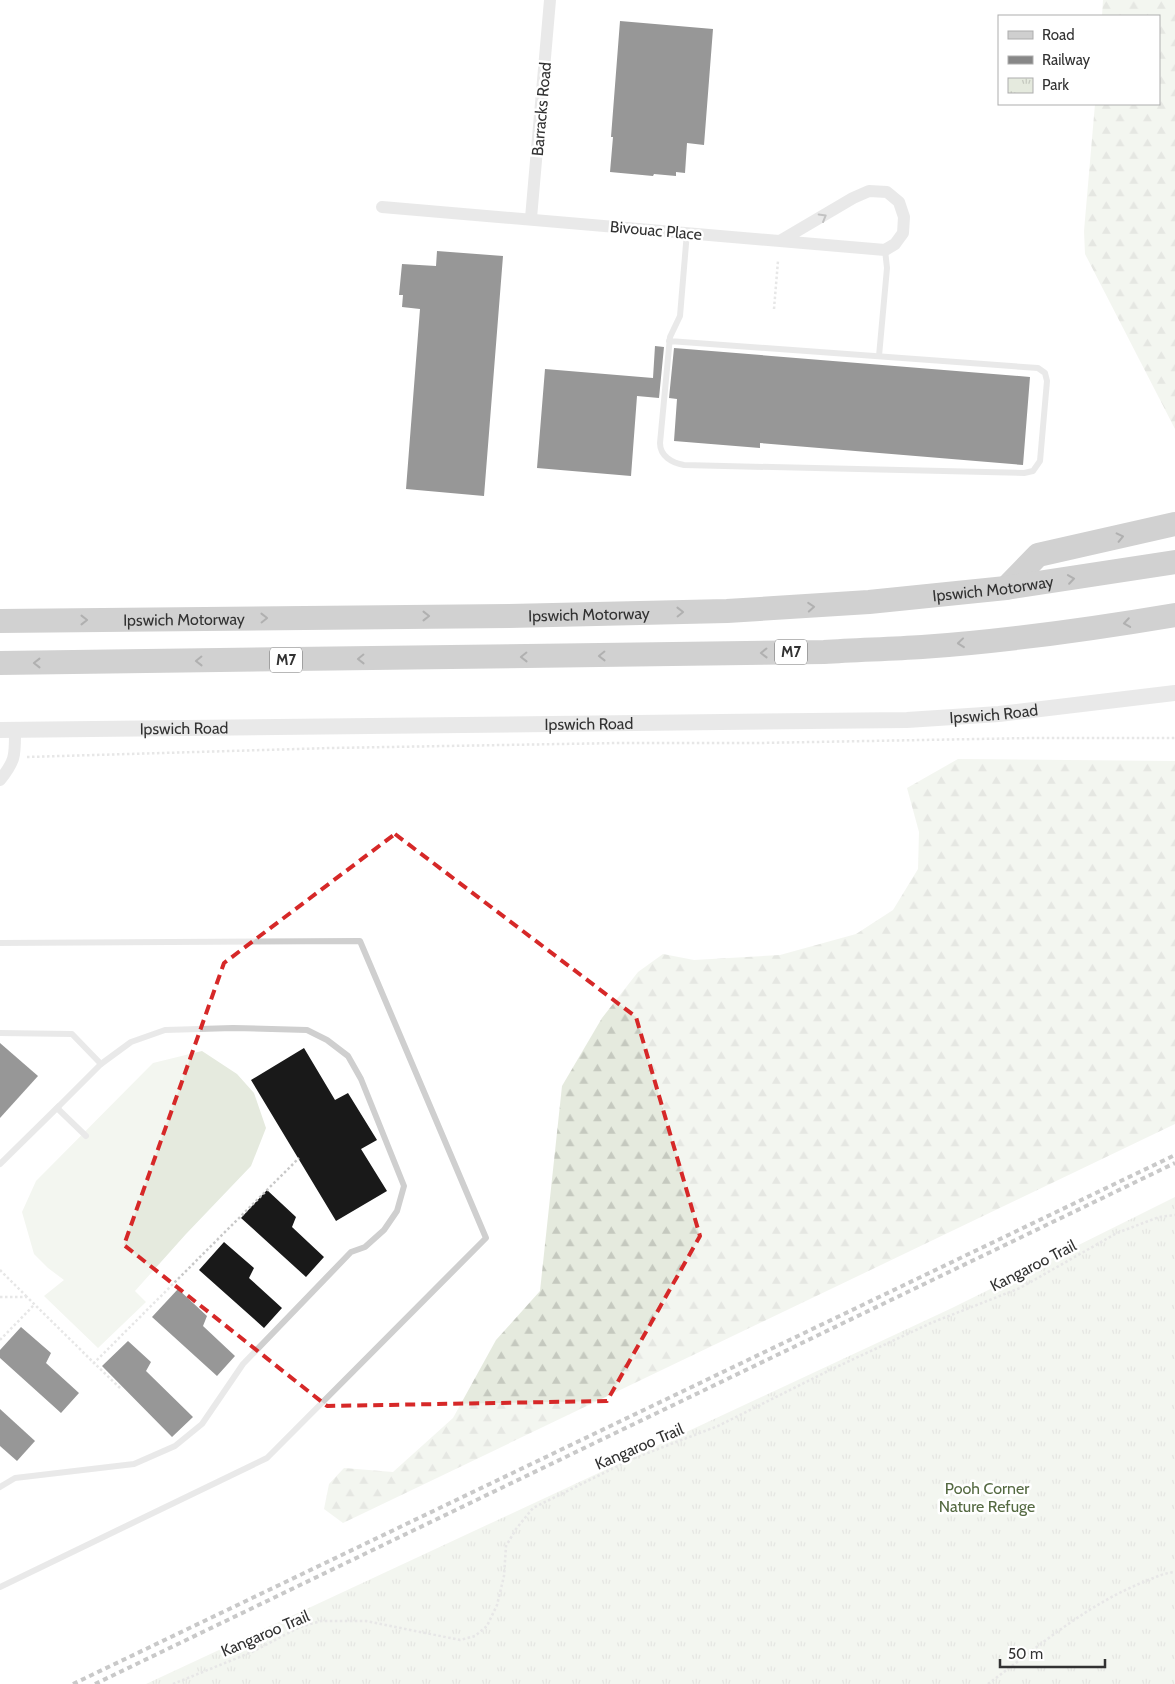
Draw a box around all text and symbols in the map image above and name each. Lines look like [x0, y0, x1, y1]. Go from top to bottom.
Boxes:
legend [998, 15, 1160, 105]
text: Road [1042, 26, 1075, 44]
text: Railway [1042, 51, 1091, 69]
street label: Barracks Road [528, 61, 555, 157]
text: Park [1042, 76, 1069, 94]
one-way arrow [817, 213, 826, 223]
street label: Bivouac Place [609, 217, 703, 244]
one-way arrow [1116, 532, 1124, 543]
street label: Ipswich Motorway [931, 572, 1055, 605]
one-way arrow [1067, 574, 1075, 585]
one-way arrow [807, 601, 815, 612]
street label: Ipswich Motorway [528, 604, 650, 626]
one-way arrow [676, 607, 684, 617]
street label: Ipswich Motorway [123, 610, 245, 630]
one-way arrow [422, 611, 430, 621]
one-way arrow [260, 613, 268, 623]
one-way arrow [80, 615, 88, 625]
one-way arrow [1123, 618, 1131, 628]
one-way arrow [957, 637, 965, 648]
road number: M7 [775, 640, 807, 664]
one-way arrow [760, 647, 768, 658]
road number: M7 [270, 648, 302, 672]
one-way arrow [597, 650, 605, 661]
one-way arrow [520, 652, 528, 662]
one-way arrow [357, 654, 365, 664]
one-way arrow [195, 656, 202, 666]
one-way arrow [32, 658, 40, 668]
street label: Ipswich Road [949, 700, 1039, 727]
street label: Ipswich Road [544, 714, 633, 734]
street label: Ipswich Road [139, 718, 229, 738]
street label: Kangaroo Trail [987, 1235, 1080, 1295]
street label: Kangaroo Trail [592, 1419, 687, 1474]
park label: Pooh Corner Nature Refuge [939, 1479, 1035, 1516]
street label: Kangaroo Trail [218, 1606, 313, 1661]
scale bar [1000, 1636, 1105, 1668]
text: 50 m [1008, 1645, 1043, 1663]

